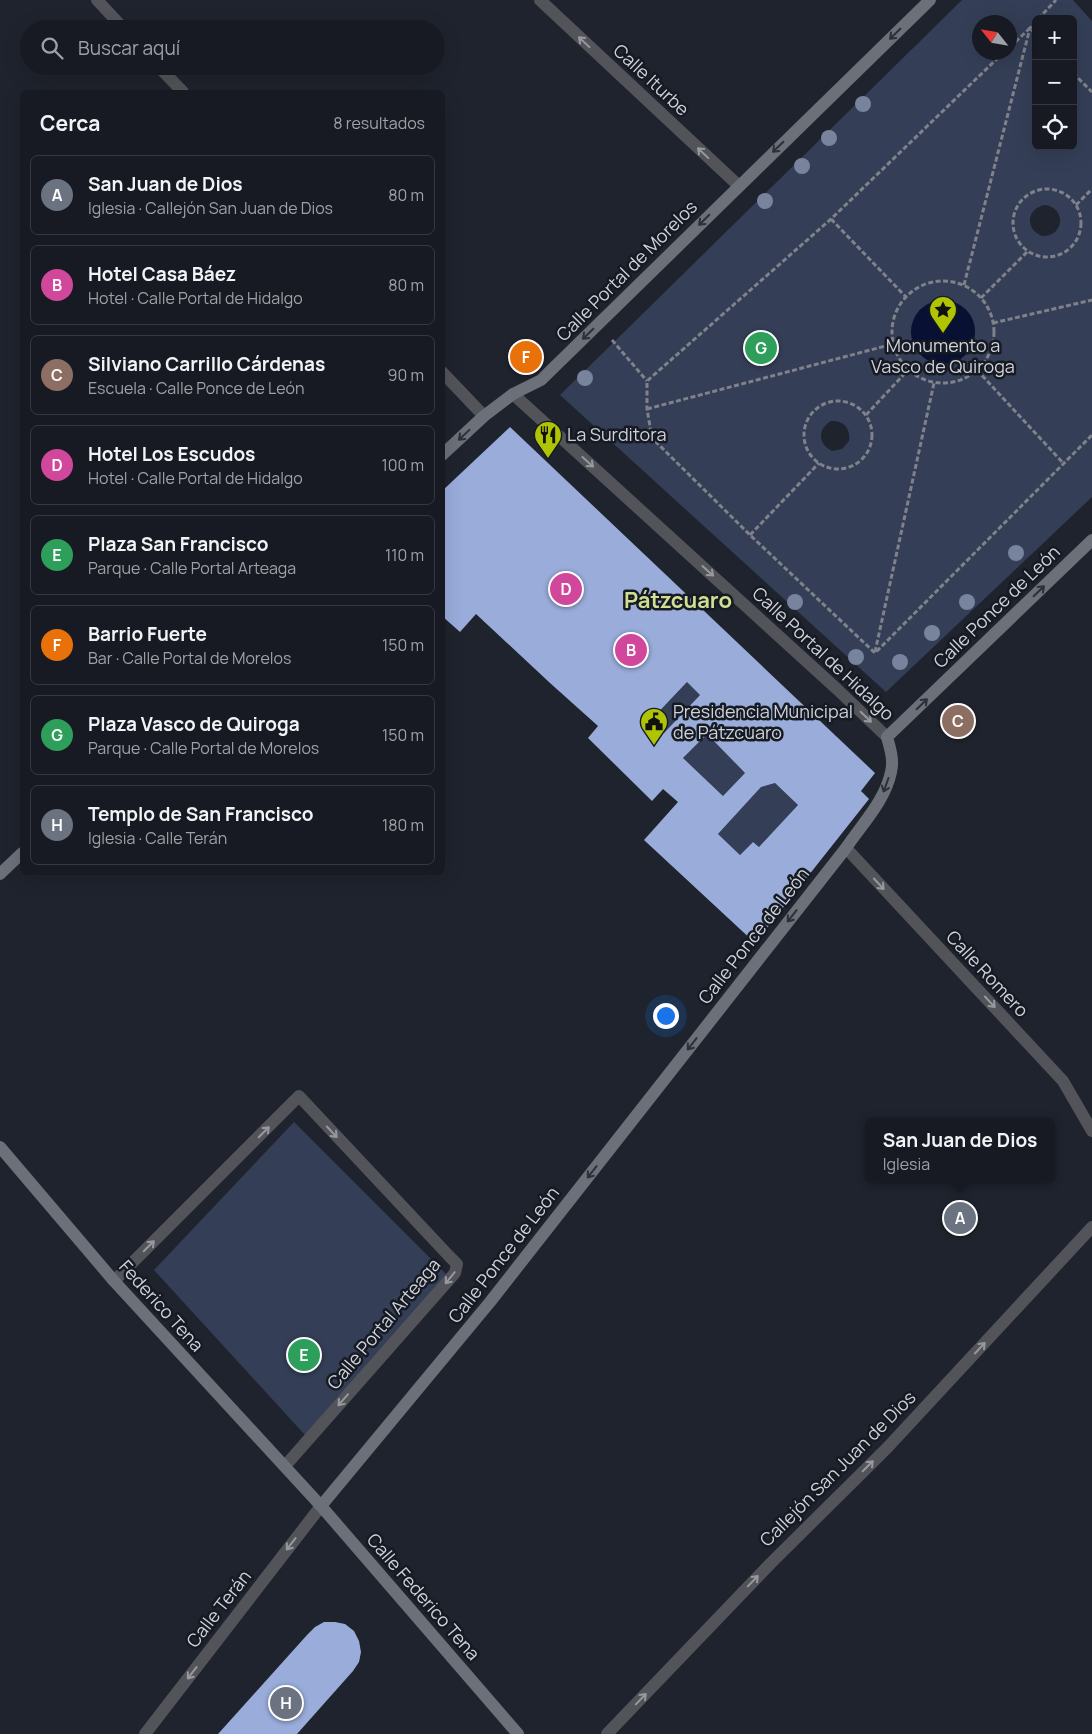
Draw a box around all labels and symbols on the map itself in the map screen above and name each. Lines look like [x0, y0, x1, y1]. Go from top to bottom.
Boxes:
north arrow [972, 15, 1017, 60]
one-way arrow [889, 28, 901, 40]
one-way arrow [578, 36, 591, 48]
street label: Calle Iturbe [609, 38, 695, 121]
one-way arrow [772, 141, 785, 153]
one-way arrow [697, 147, 710, 159]
street label: Calle Portal de Morelos [551, 195, 702, 346]
one-way arrow [698, 214, 710, 226]
place icon: Monumento a Vasco de Quiroga [928, 295, 958, 334]
one-way arrow [582, 328, 594, 340]
pin: G [745, 329, 777, 367]
place label: Monumento a Vasco de Quiroga [871, 333, 1015, 378]
pin: F [510, 338, 542, 376]
restaurant icon: La Surditora [533, 420, 563, 459]
place label: La Surditora [567, 422, 666, 446]
one-way arrow [457, 429, 470, 441]
one-way arrow [581, 456, 594, 468]
street label: Calle Ponce de León [928, 540, 1065, 673]
one-way arrow [701, 565, 714, 577]
pin: D [550, 570, 582, 608]
street label: Calle Portal de Hidalgo [748, 581, 900, 725]
district label: Pátzcuaro [624, 585, 732, 615]
one-way arrow [1033, 585, 1045, 597]
pin: B [615, 631, 647, 669]
one-way arrow [916, 698, 928, 710]
place label: Presidencia Municipal de Pátzcuaro [673, 699, 853, 744]
pin: C [942, 702, 974, 740]
public building icon: Presidencia Municipal de Pátzcuaro [639, 707, 669, 746]
one-way arrow [860, 711, 872, 723]
one-way arrow [881, 776, 890, 792]
street label: Calle Ponce de León [692, 862, 814, 1009]
one-way arrow [873, 877, 885, 890]
one-way arrow [787, 909, 797, 923]
street label: Calle Romero [941, 925, 1034, 1022]
one-way arrow [984, 996, 996, 1009]
your location [653, 1003, 679, 1029]
one-way arrow [686, 1037, 697, 1050]
one-way arrow [258, 1125, 270, 1138]
one-way arrow [326, 1126, 338, 1138]
one-way arrow [586, 1165, 597, 1178]
street label: Calle Ponce de León [442, 1181, 564, 1328]
pin: A [944, 1199, 976, 1237]
one-way arrow [143, 1240, 155, 1253]
street label: Calle Portal Arteaga [321, 1253, 445, 1394]
street label: Federico Tena [114, 1254, 209, 1356]
one-way arrow [444, 1271, 455, 1284]
pin: E [288, 1336, 320, 1374]
one-way arrow [974, 1342, 986, 1355]
street label: Callejón San Juan de Dios [754, 1385, 920, 1551]
one-way arrow [337, 1394, 349, 1407]
one-way arrow [862, 1460, 874, 1473]
street label: Calle Federico Tena [362, 1528, 486, 1665]
one-way arrow [286, 1538, 297, 1551]
street label: Calle Terán [180, 1565, 256, 1652]
one-way arrow [747, 1575, 759, 1587]
one-way arrow [187, 1666, 197, 1680]
pin: H [270, 1684, 302, 1722]
one-way arrow [635, 1692, 647, 1705]

